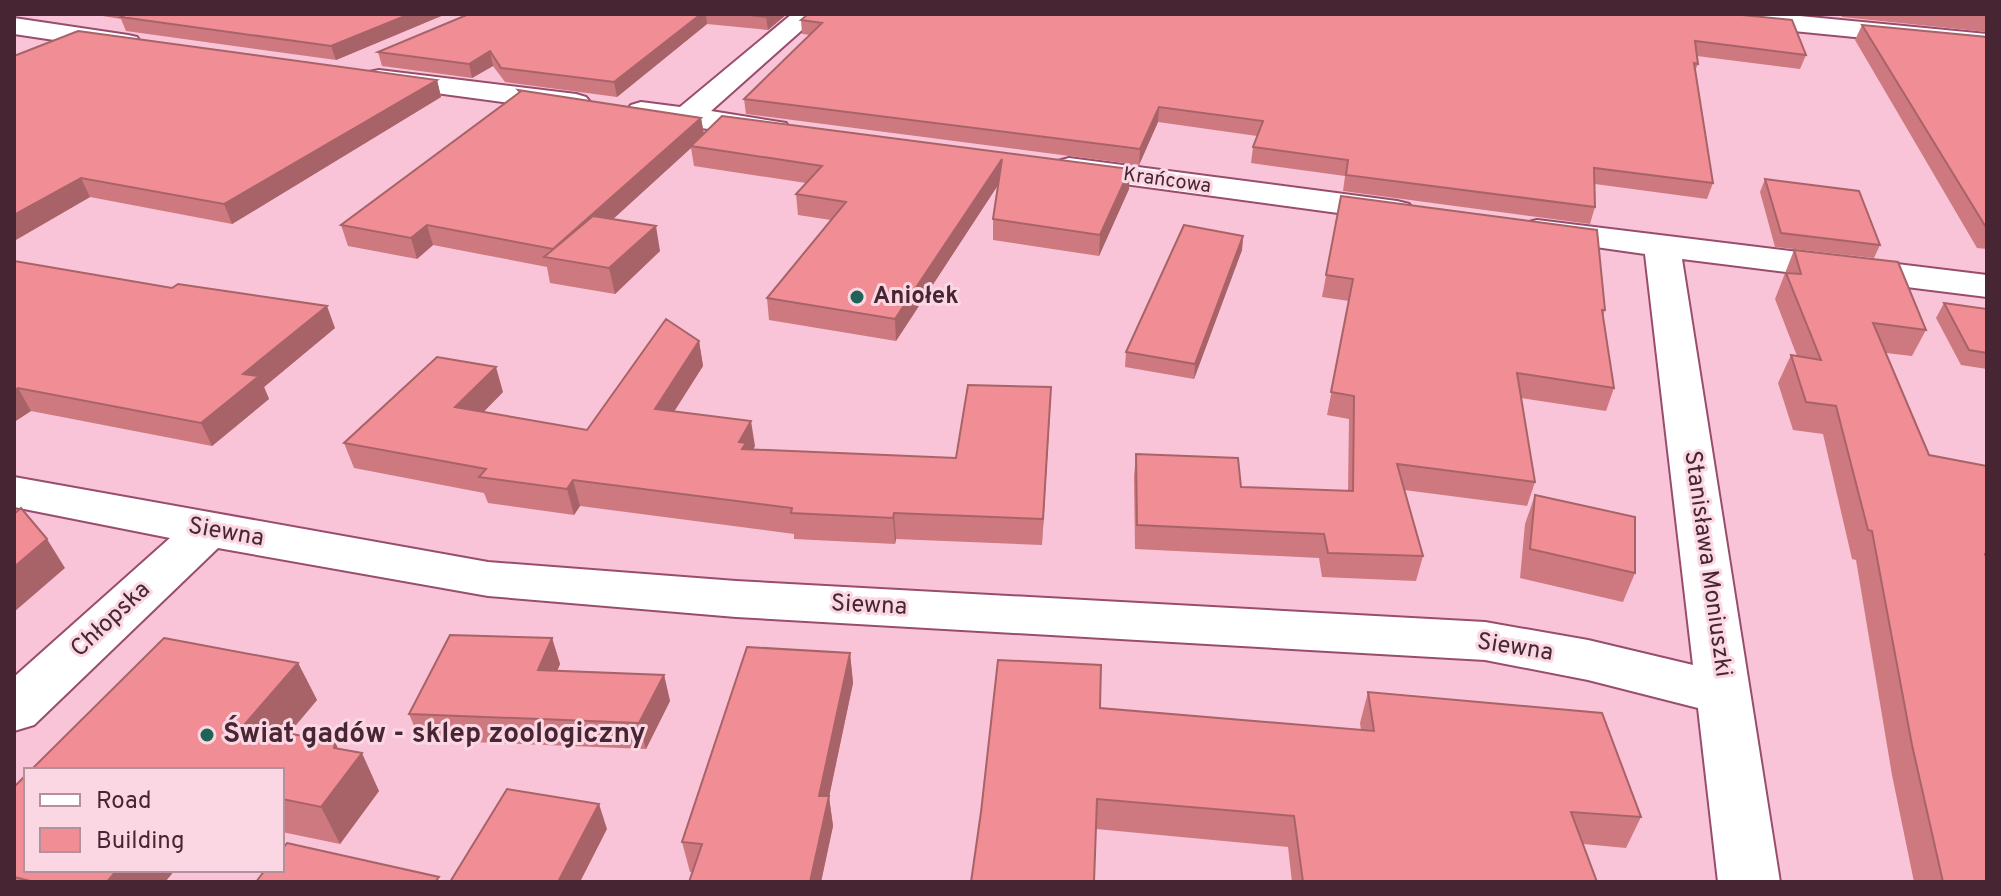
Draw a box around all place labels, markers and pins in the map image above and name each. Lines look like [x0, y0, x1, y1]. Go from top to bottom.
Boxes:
place label: Aniołek [873, 282, 959, 312]
marker: Aniołek [848, 288, 866, 306]
place label: Świat gadów - sklep zoologiczny [223, 715, 646, 753]
marker: Świat gadów - sklep zoologiczny [198, 726, 216, 744]

